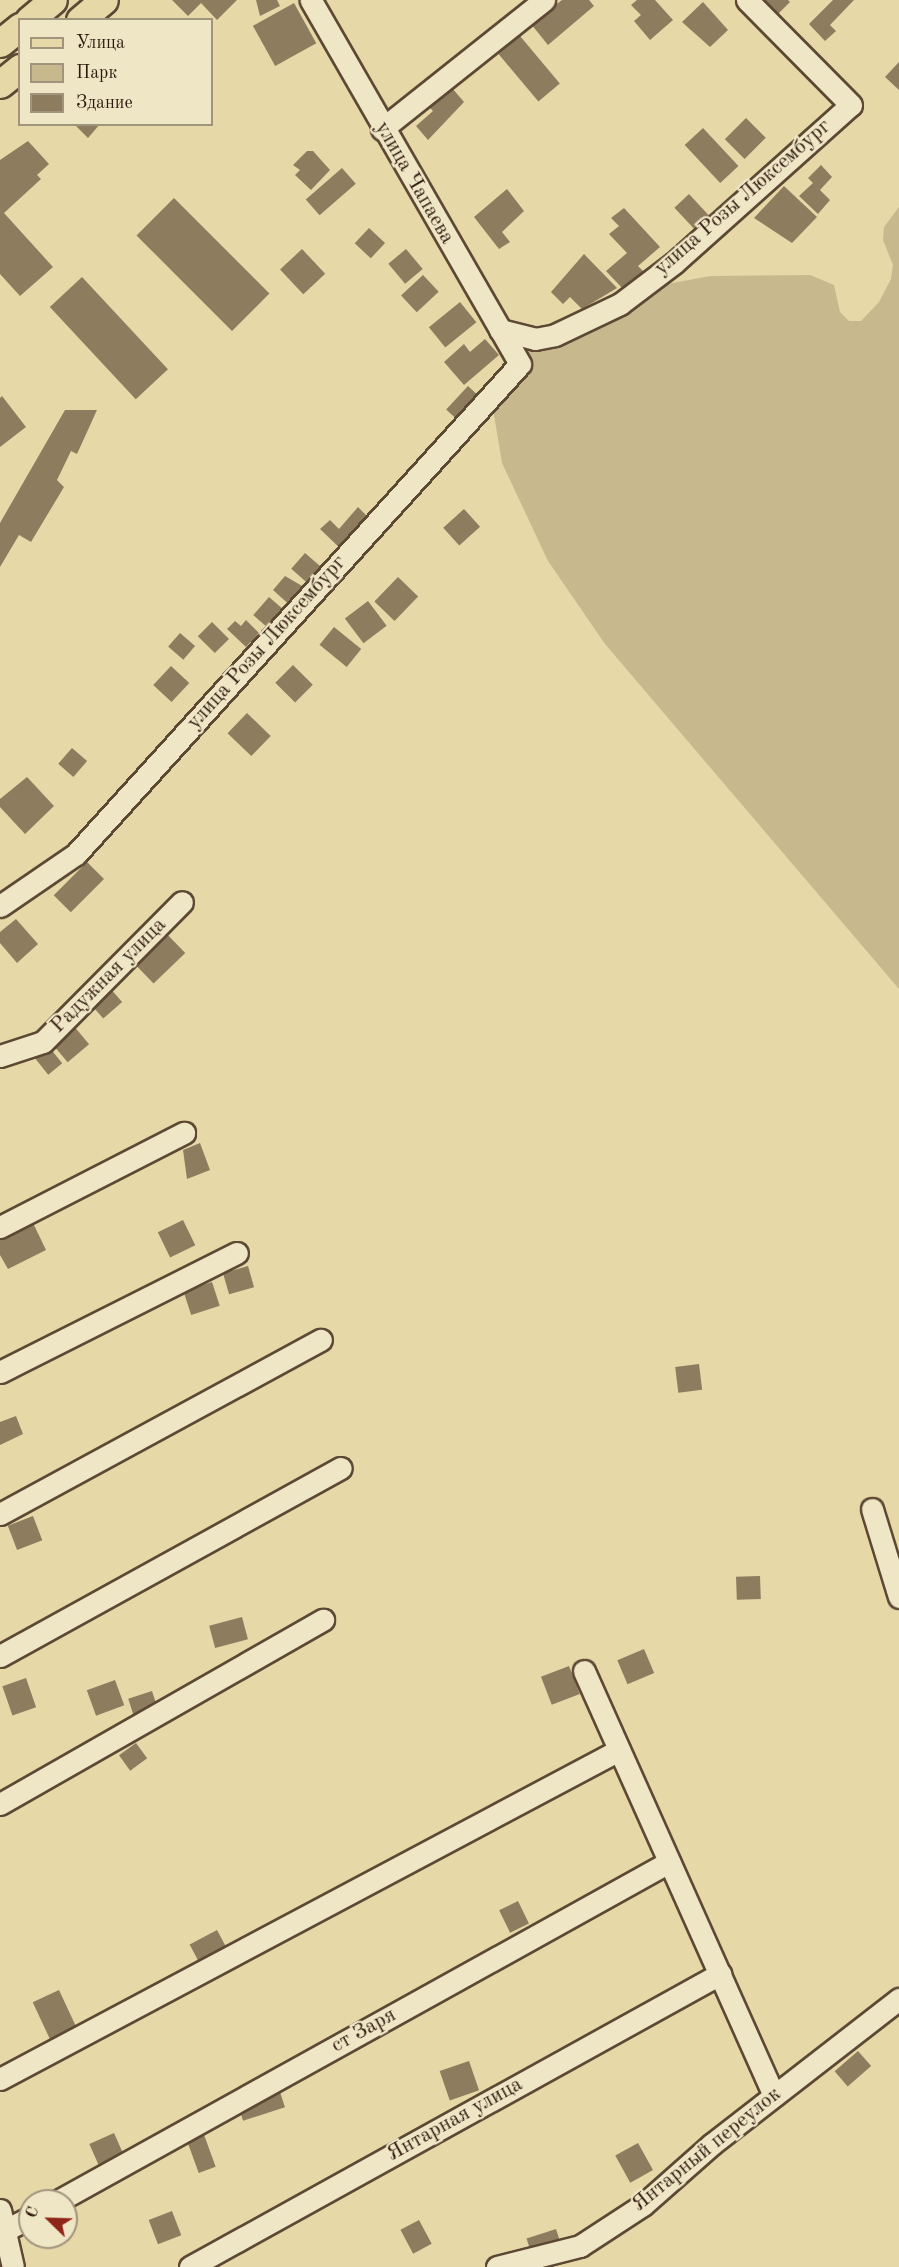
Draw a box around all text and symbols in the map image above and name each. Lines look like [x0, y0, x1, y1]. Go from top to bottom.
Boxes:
legend [18, 18, 213, 126]
text: Улица [76, 34, 125, 52]
text: Парк [76, 64, 117, 82]
text: Здание [76, 94, 133, 112]
street label: улица Розы Люксембург [650, 115, 836, 281]
street label: улица Чапаева [369, 117, 459, 249]
street label: улица Розы Люксембург [182, 551, 352, 735]
street label: Радужная улица [46, 913, 172, 1039]
street label: ст Заря [327, 2003, 401, 2059]
street label: Янтарная улица [383, 2072, 527, 2168]
street label: Янтарный переулок [628, 2082, 786, 2218]
north arrow [18, 2189, 78, 2249]
text: С [24, 2205, 43, 2221]

